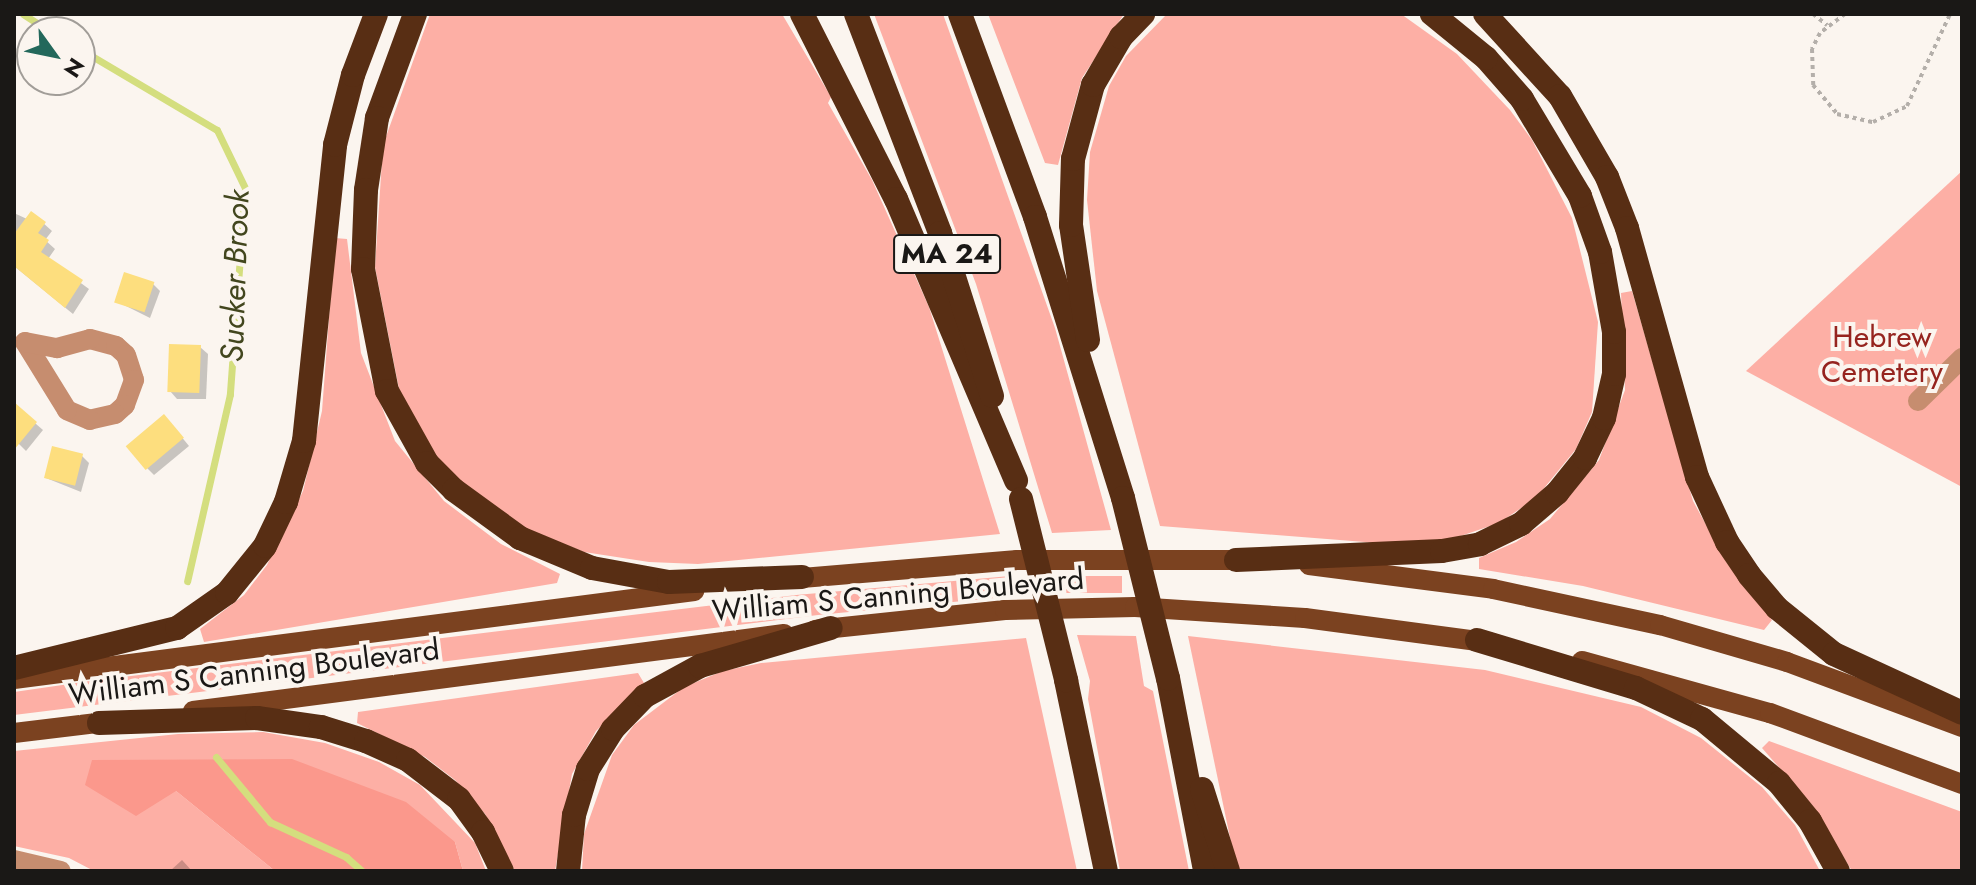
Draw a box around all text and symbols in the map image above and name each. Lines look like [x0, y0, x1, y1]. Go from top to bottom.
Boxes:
north arrow [16, 16, 96, 96]
text: N [56, 52, 93, 84]
water label: Sucker Brook [213, 189, 257, 363]
road number: MA 24 [893, 230, 1001, 278]
park label: Hebrew Cemetery [1821, 319, 1943, 390]
street label: William S Canning Boulevard [710, 561, 1086, 629]
street label: William S Canning Boulevard [67, 631, 441, 713]

